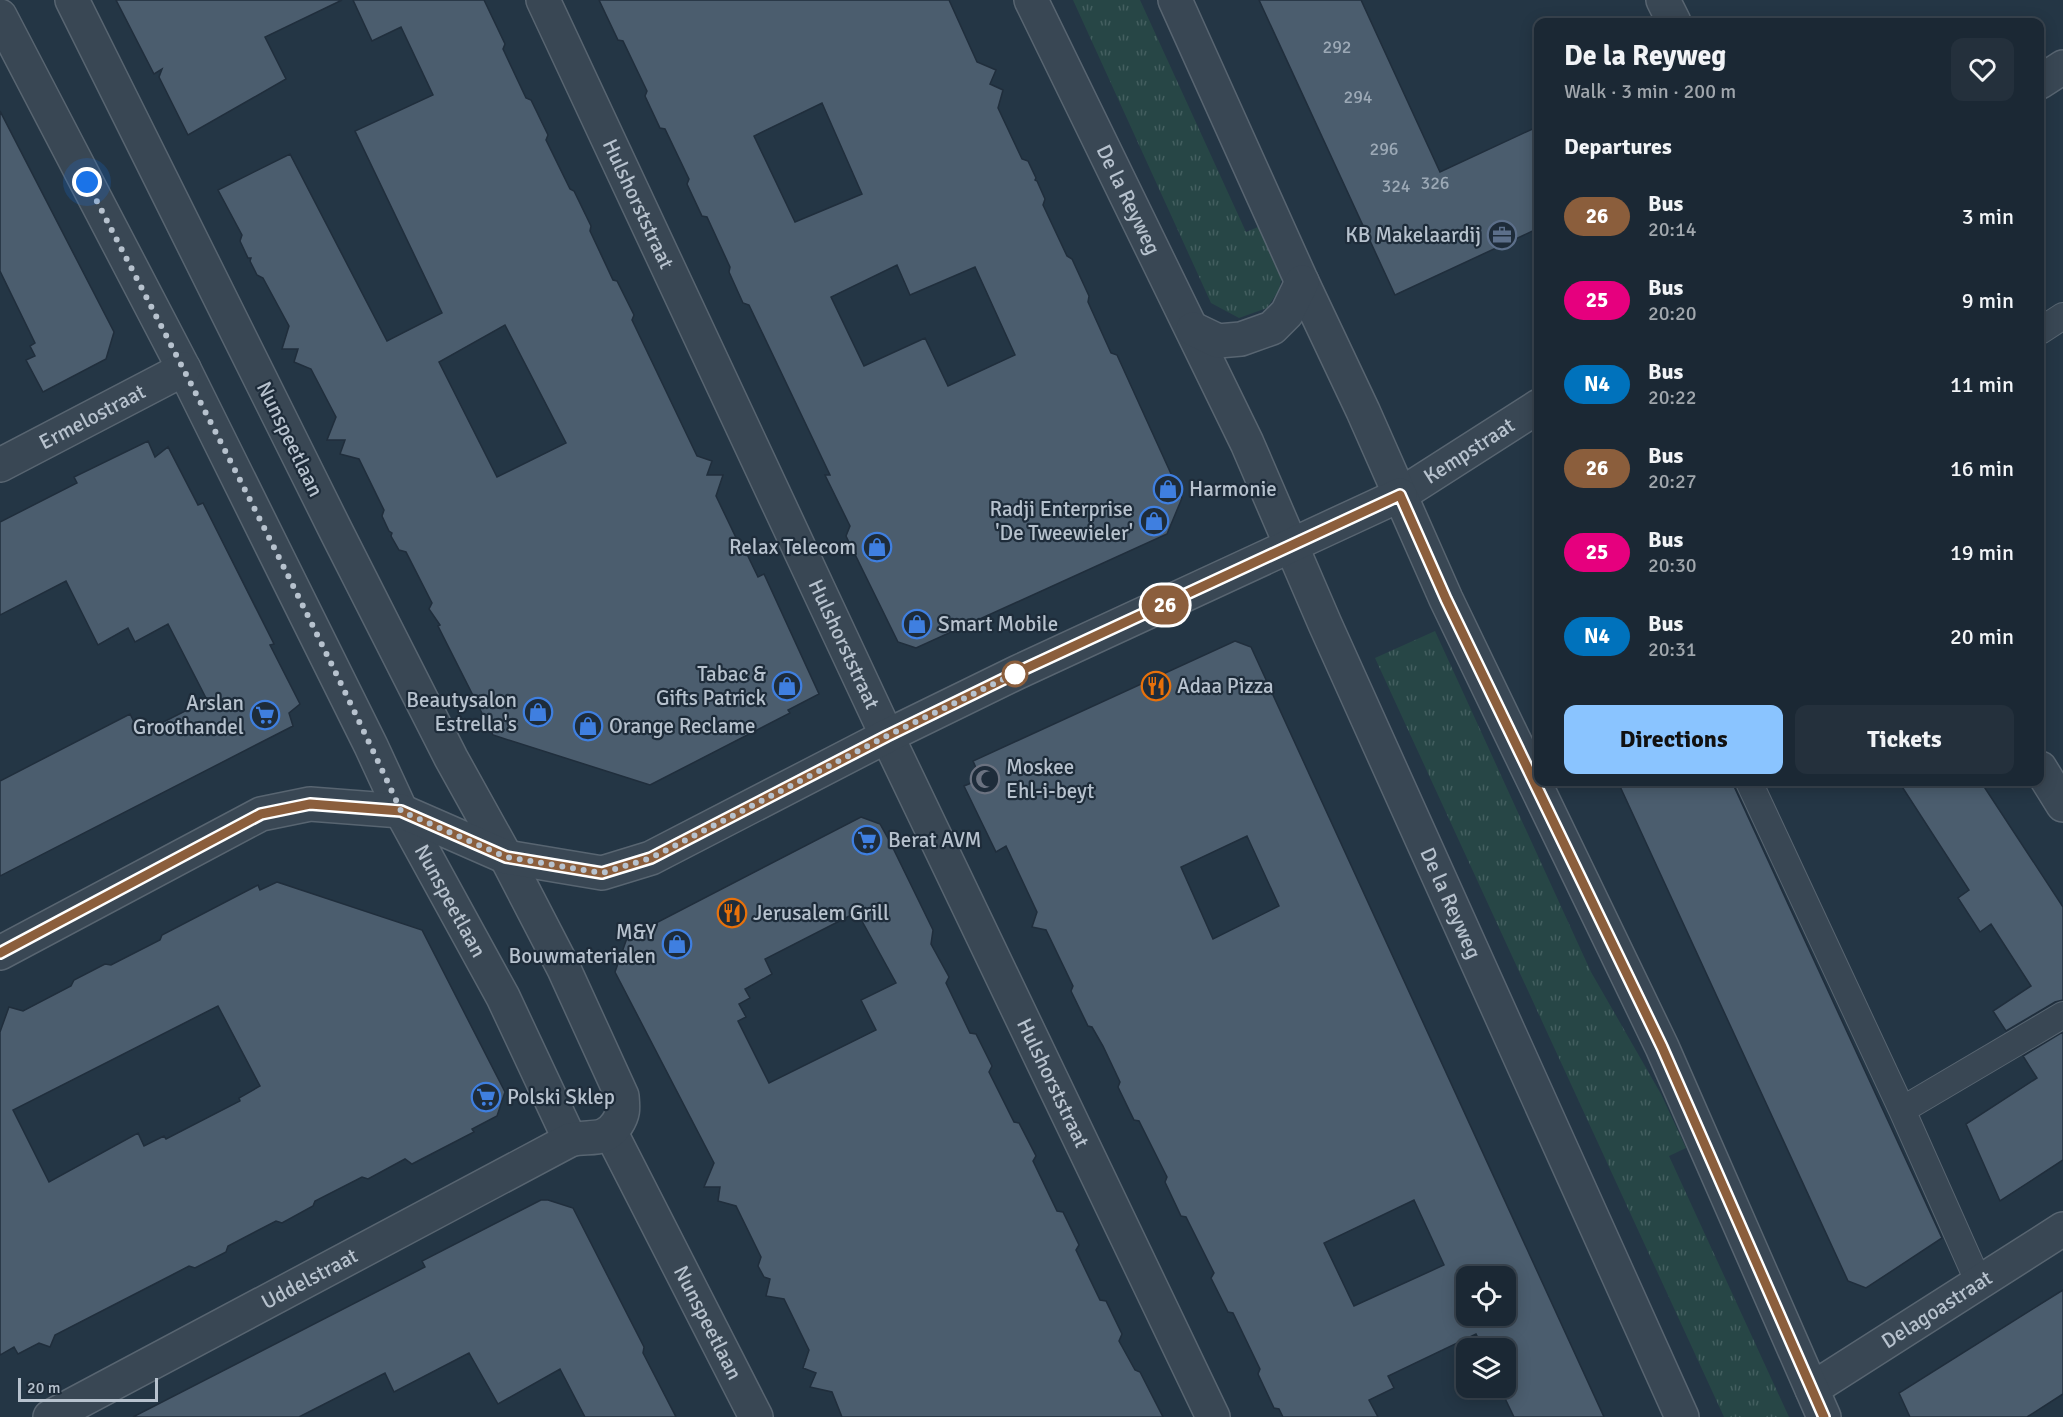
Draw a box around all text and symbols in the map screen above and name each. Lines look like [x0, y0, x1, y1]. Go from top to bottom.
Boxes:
house number: 292 [1322, 36, 1352, 58]
button: heart [1951, 38, 2014, 101]
text: De la Reyweg [1564, 39, 1726, 73]
text: Walk · 3 min · 200 m [1564, 79, 1736, 104]
house number: 294 [1343, 86, 1373, 108]
text: Departures [1564, 133, 1672, 160]
street label: Hulshorststraat [597, 135, 680, 273]
house number: 296 [1369, 138, 1399, 160]
street label: De la Reyweg [1090, 140, 1166, 259]
your location [72, 167, 102, 197]
house number: 326 [1420, 172, 1450, 194]
house number: 324 [1381, 175, 1411, 197]
text: Bus [1648, 190, 1683, 217]
text: 26 [1586, 203, 1608, 229]
text: 3 min [1962, 203, 2014, 230]
text: 20:14 [1648, 217, 1697, 242]
office icon: KB Makelaardij [1486, 219, 1518, 251]
place label: KB Makelaardij [1345, 222, 1481, 248]
text: Bus [1648, 274, 1683, 301]
text: 25 [1586, 287, 1608, 313]
text: 9 min [1962, 287, 2014, 314]
text: 20:20 [1648, 301, 1697, 326]
text: Bus [1648, 358, 1683, 385]
text: N4 [1584, 371, 1610, 397]
text: 11 min [1950, 371, 2014, 398]
street label: Nunspeetlaan [251, 377, 329, 501]
street label: Ermelostraat [35, 378, 150, 455]
text: 20:22 [1648, 385, 1697, 410]
street label: Kempstraat [1419, 412, 1519, 490]
text: Bus [1648, 442, 1683, 469]
text: 26 [1586, 455, 1608, 481]
text: 16 min [1950, 455, 2014, 482]
text: 20:27 [1648, 469, 1697, 494]
shop icon: Harmonie [1152, 473, 1184, 505]
place label: Harmonie [1189, 476, 1277, 502]
place label: Radji Enterprise 'De Tweewieler' [989, 496, 1133, 546]
shop icon: Radji Enterprise 'De Tweewieler' [1138, 505, 1170, 537]
text: Bus [1648, 526, 1683, 553]
shop icon: Relax Telecom [861, 531, 893, 563]
place label: Relax Telecom [729, 534, 856, 560]
text: 25 [1586, 539, 1608, 565]
text: 19 min [1950, 539, 2014, 566]
text: 20:30 [1648, 553, 1697, 578]
street label: Hulshorststraat [803, 575, 886, 713]
line badge: 26 [1138, 586, 1192, 624]
text: 26 [1154, 592, 1176, 618]
shop icon: Smart Mobile [901, 608, 933, 640]
text: Bus [1648, 610, 1683, 637]
place label: Smart Mobile [938, 611, 1058, 637]
text: N4 [1584, 623, 1610, 649]
text: 20 min [1950, 623, 2014, 650]
text: 20:31 [1648, 637, 1697, 662]
place label: Tabac & Gifts Patrick [656, 661, 766, 711]
unlabelled marker [1002, 661, 1028, 687]
shop icon: Tabac & Gifts Patrick [771, 670, 803, 702]
restaurant icon: Adaa Pizza [1140, 670, 1172, 702]
place label: Adaa Pizza [1177, 673, 1274, 699]
place label: Beautysalon Estrella's [406, 687, 517, 737]
place label: Arslan Groothandel [133, 690, 244, 740]
shop icon: Beautysalon Estrella's [522, 696, 554, 728]
supermarket icon: Arslan Groothandel [249, 699, 281, 731]
button: Directions [1564, 705, 1783, 774]
button: Tickets [1795, 705, 2014, 774]
shop icon: Orange Reclame [572, 710, 604, 742]
place label: Orange Reclame [609, 713, 756, 739]
place label: Moskee Ehl-i-beyt [1006, 754, 1094, 804]
mosque icon: Moskee Ehl-i-beyt [969, 763, 1001, 795]
supermarket icon: Berat AVM [851, 824, 883, 856]
place label: Berat AVM [888, 827, 982, 853]
street label: Nunspeetlaan [409, 840, 492, 962]
street label: De la Reyweg [1414, 843, 1487, 963]
restaurant icon: Jerusalem Grill [716, 897, 748, 929]
place label: Jerusalem Grill [753, 900, 889, 926]
place label: M&Y Bouwmaterialen [509, 919, 656, 969]
shop icon: M&Y Bouwmaterialen [661, 928, 693, 960]
street label: Hulshorststraat [1011, 1014, 1095, 1152]
supermarket icon: Polski Sklep [470, 1081, 502, 1113]
place label: Polski Sklep [507, 1084, 615, 1110]
street label: Uddelstraat [257, 1242, 362, 1315]
street label: Nunspeetlaan [668, 1261, 748, 1384]
street label: Delagoastraat [1877, 1265, 1997, 1354]
map controls [1456, 1266, 1516, 1398]
button: locate [1456, 1266, 1516, 1326]
button: layers [1456, 1338, 1516, 1398]
scale bar [18, 1375, 158, 1402]
text: 20 m [27, 1378, 61, 1398]

